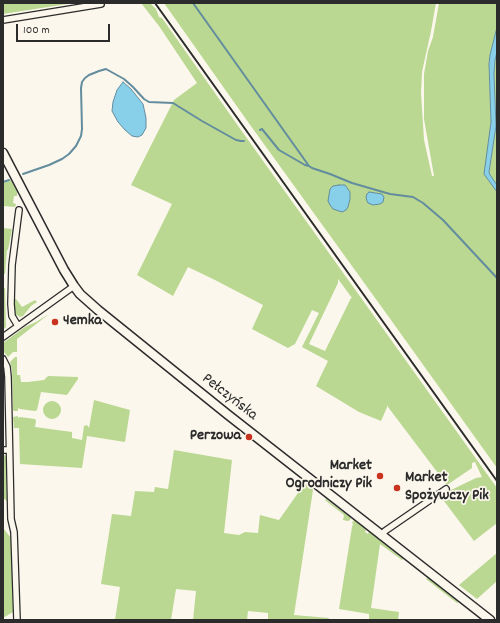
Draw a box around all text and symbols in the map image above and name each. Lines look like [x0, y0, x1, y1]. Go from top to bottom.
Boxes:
scale bar [18, 16, 112, 42]
text: 100 m [23, 22, 50, 39]
place label: 4emka [63, 312, 102, 332]
marker: 4emka [50, 317, 60, 327]
street label: Pełczyńska [197, 370, 261, 426]
place label: Perzowa [190, 427, 241, 447]
marker: Perzowa [244, 432, 254, 442]
place label: Market Ogrodniczy Pik [286, 457, 372, 495]
place label: Market Spożywczy Pik [405, 469, 489, 507]
marker: Market Ogrodniczy Pik [375, 471, 385, 481]
marker: Market Spożywczy Pik [392, 483, 402, 493]

